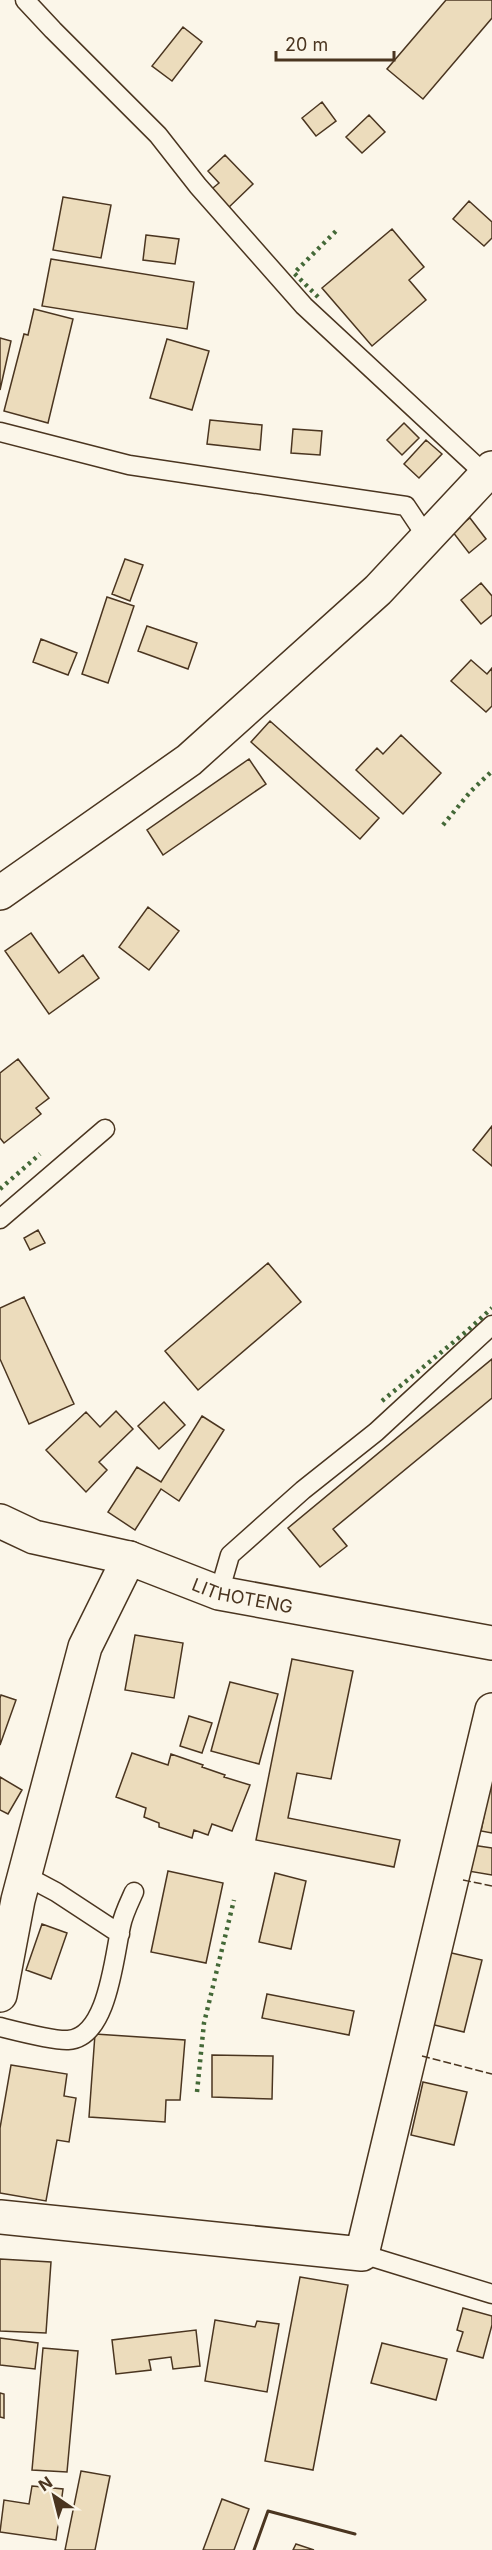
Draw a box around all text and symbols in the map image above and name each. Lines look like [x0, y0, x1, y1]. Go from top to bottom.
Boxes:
scale bar [276, 24, 394, 62]
text: 20 m [285, 34, 328, 55]
street label: LITHOTENG [189, 1573, 295, 1617]
north arrow [24, 2466, 84, 2526]
text: N [35, 2472, 56, 2495]

